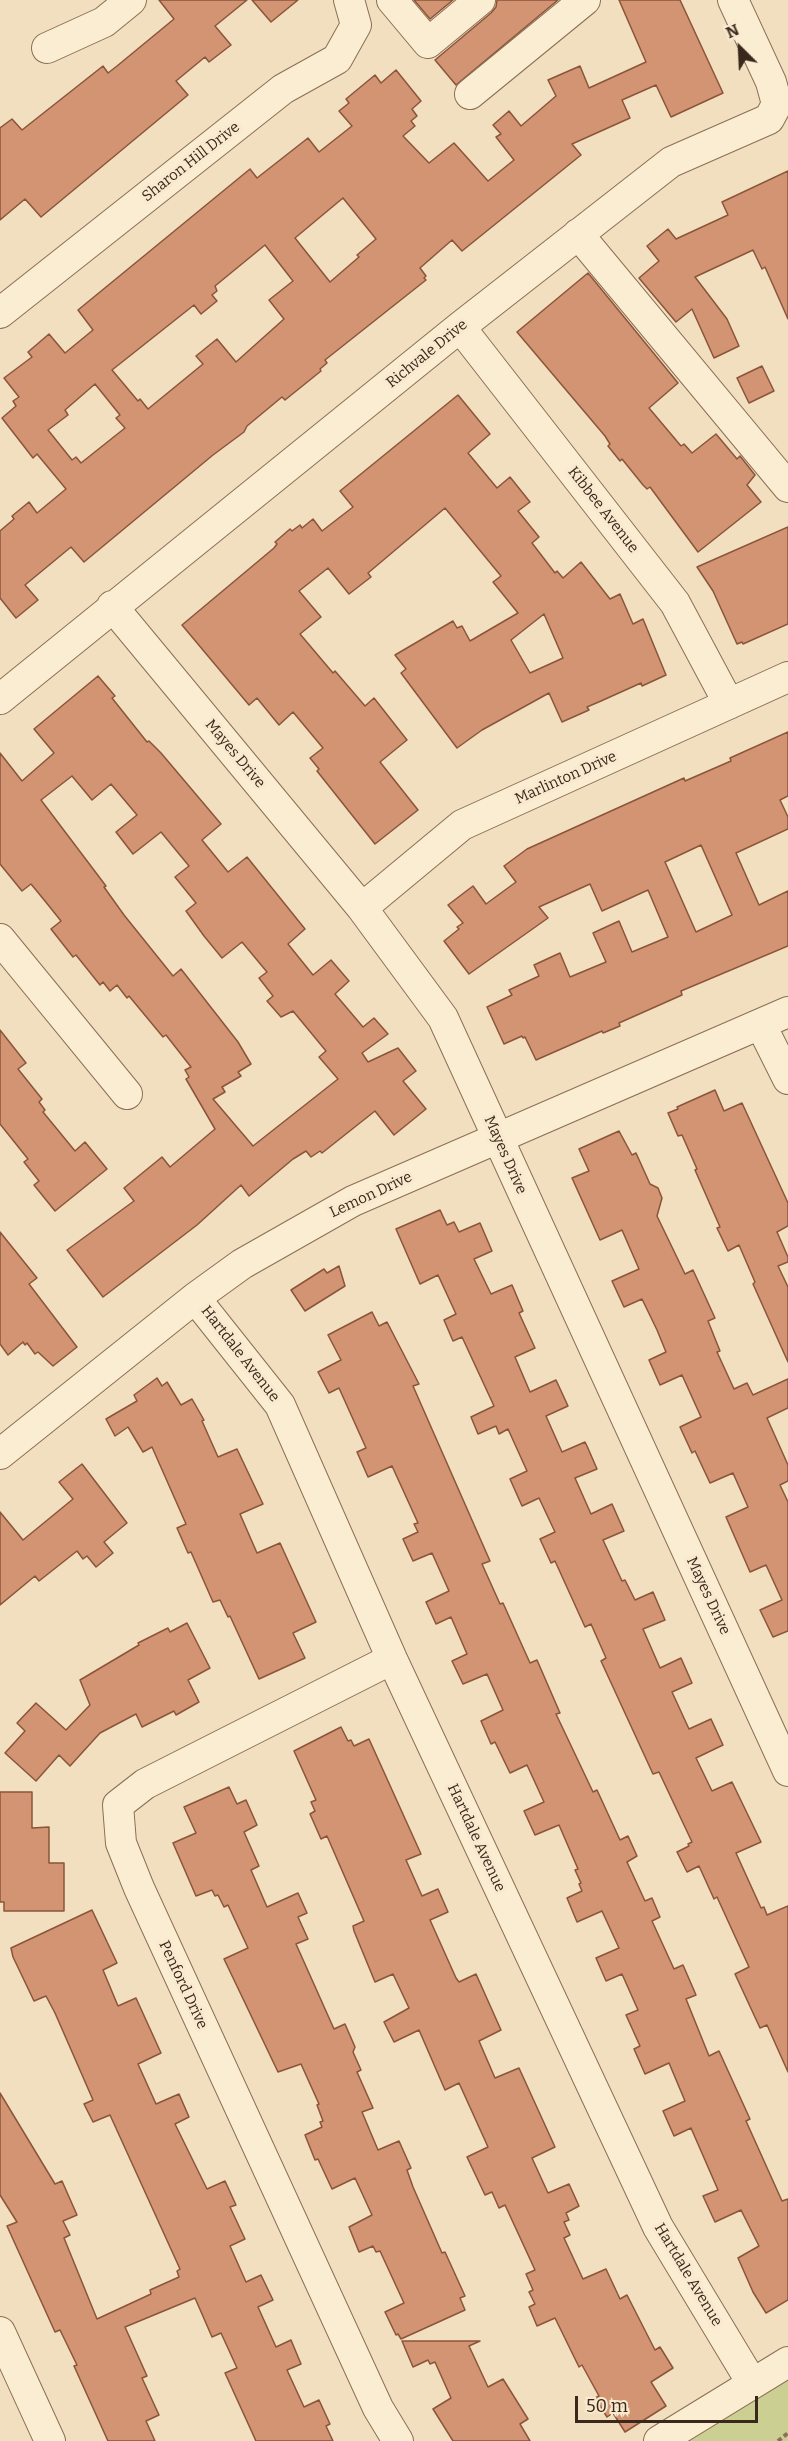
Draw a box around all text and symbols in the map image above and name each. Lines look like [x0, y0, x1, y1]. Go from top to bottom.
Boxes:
north arrow [710, 18, 770, 78]
text: N [723, 20, 742, 42]
street label: Sharon Hill Drive [139, 118, 243, 206]
street label: Richvale Drive [383, 316, 471, 392]
street label: Kibbee Avenue [564, 463, 642, 557]
street label: Mayes Drive [201, 716, 269, 792]
street label: Marlinton Drive [512, 748, 620, 808]
street label: Mayes Drive [480, 1113, 530, 1197]
street label: Lemon Drive [327, 1168, 415, 1222]
street label: Hartdale Avenue [197, 1302, 283, 1406]
street label: Mayes Drive [682, 1554, 734, 1638]
street label: Hartdale Avenue [443, 1781, 509, 1895]
street label: Penford Drive [155, 1938, 211, 2032]
street label: Hartdale Avenue [650, 2220, 726, 2330]
scale bar [578, 2384, 761, 2422]
text: 50 m [586, 2395, 628, 2417]

